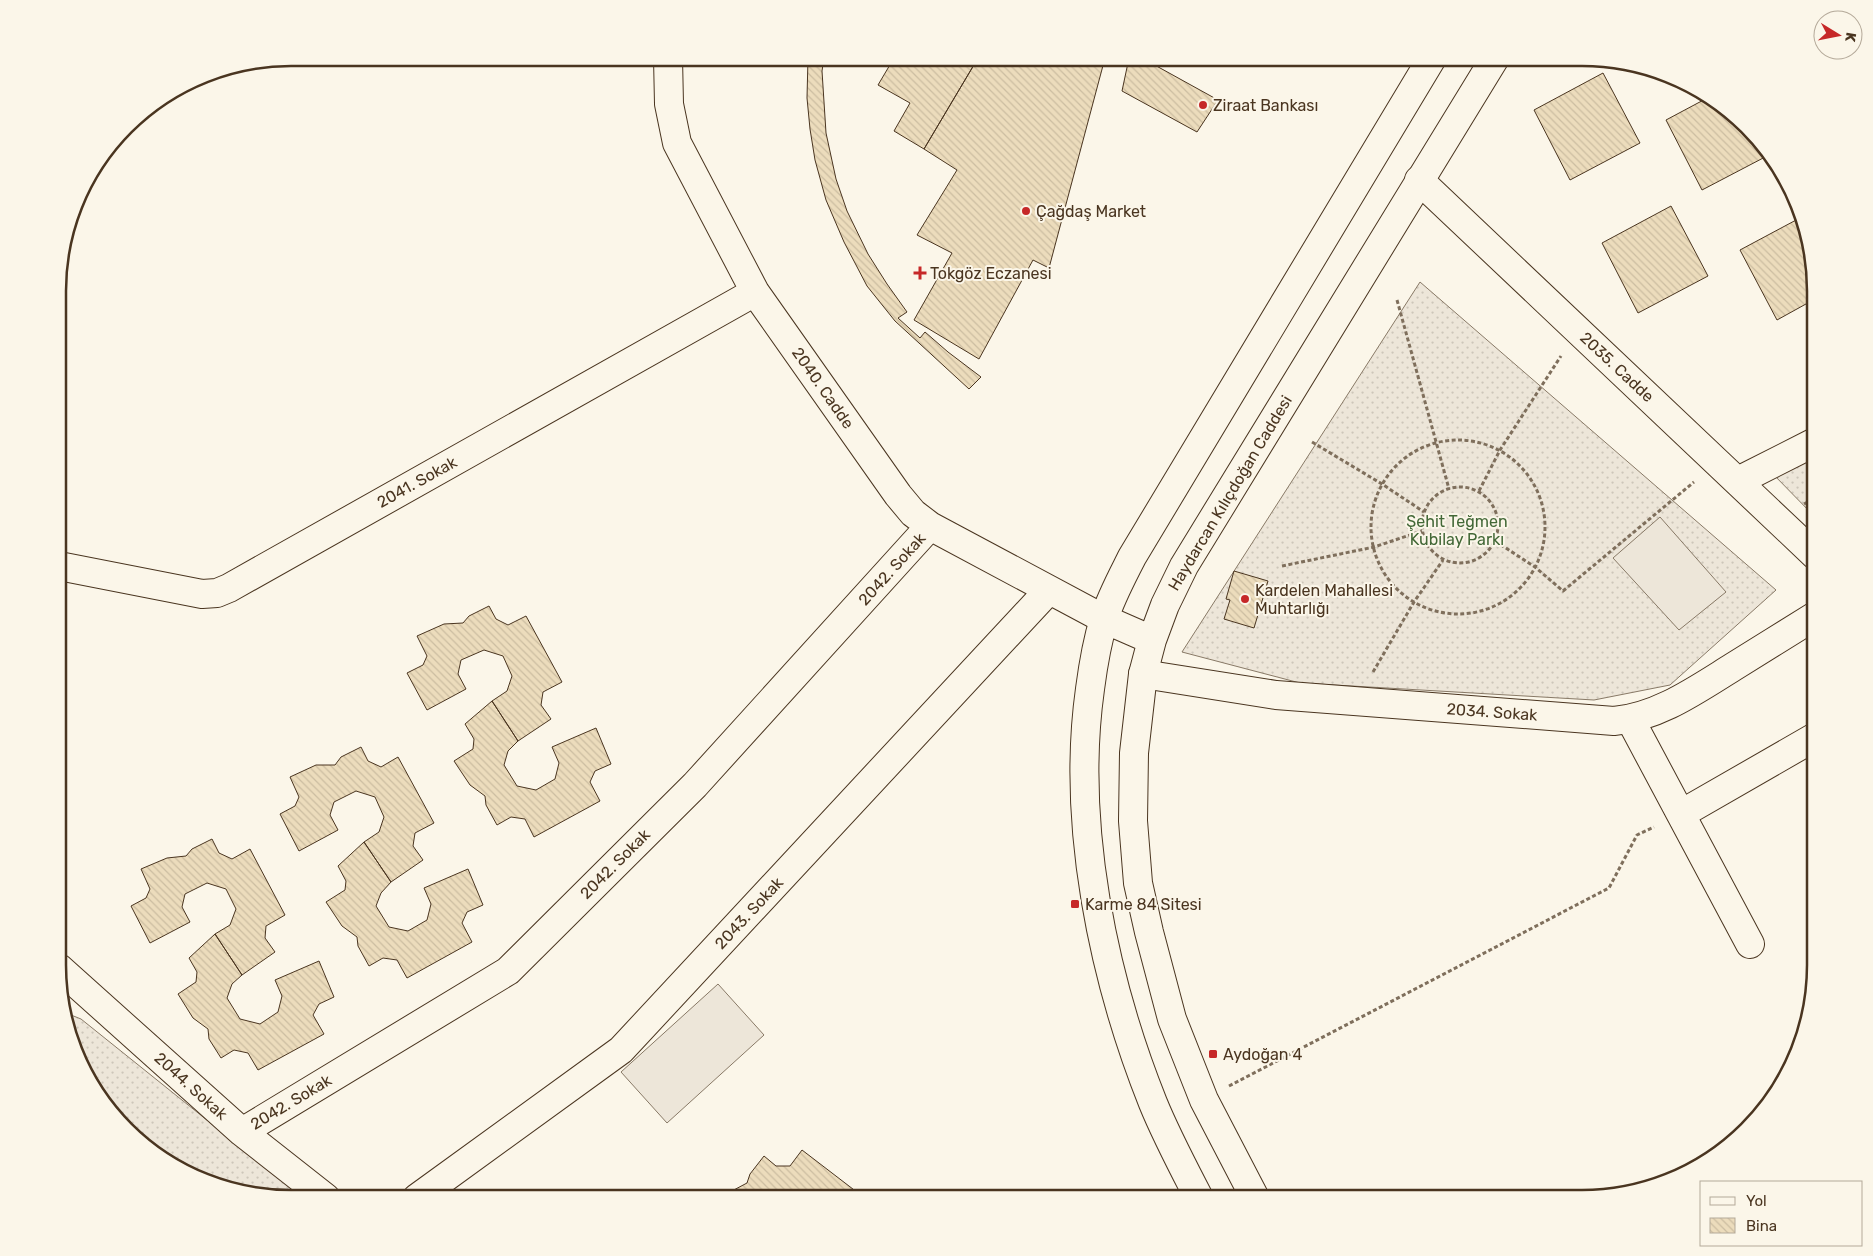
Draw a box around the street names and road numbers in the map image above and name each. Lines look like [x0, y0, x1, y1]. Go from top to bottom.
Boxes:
street label: 2035. Cadde [1576, 328, 1658, 406]
street label: 2040. Cadde [788, 344, 858, 432]
street label: Haydarcan Kılıçdoğan Caddesi [1164, 392, 1296, 594]
street label: 2041. Sokak [374, 452, 461, 512]
street label: 2042. Sokak [854, 528, 930, 609]
street label: 2034. Sokak [1446, 699, 1539, 725]
street label: 2042. Sokak [576, 825, 654, 903]
street label: 2043. Sokak [711, 873, 788, 953]
street label: 2044. Sokak [151, 1048, 232, 1124]
street label: 2042. Sokak [247, 1070, 336, 1134]

